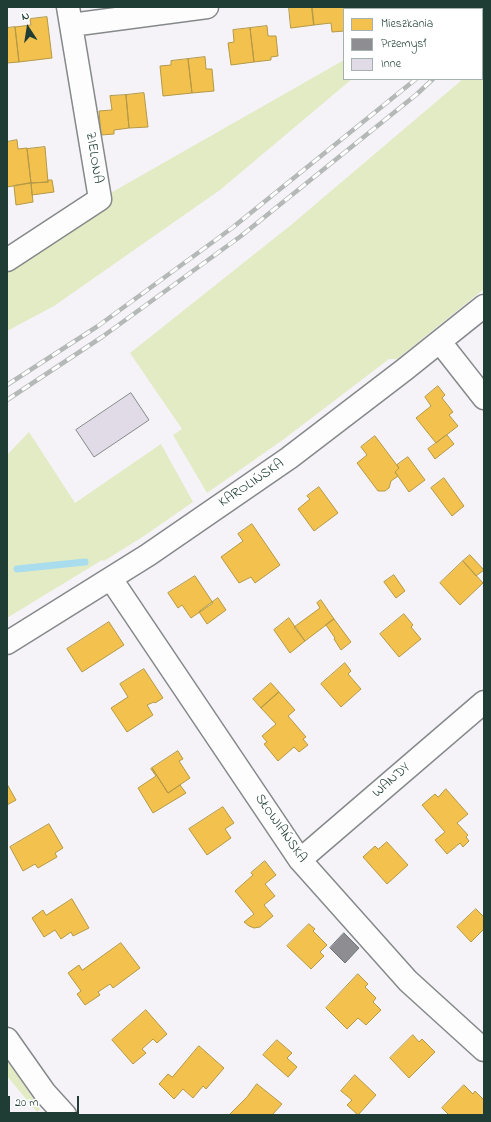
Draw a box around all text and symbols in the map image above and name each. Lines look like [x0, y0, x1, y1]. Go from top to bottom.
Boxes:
north arrow [8, 8, 48, 48]
text: N [20, 8, 31, 25]
legend [343, 8, 483, 80]
text: Mieszkania [381, 15, 433, 33]
text: Przemysł [381, 35, 426, 53]
text: Inne [381, 55, 401, 73]
street label: ZIELONA [81, 131, 105, 185]
street label: KAROLIŃSKA [216, 456, 288, 512]
street label: WANDY [370, 760, 414, 802]
street label: SŁOWIAŃSKA [250, 791, 310, 867]
scale bar [10, 1088, 81, 1114]
text: 20 m [15, 1094, 38, 1112]

